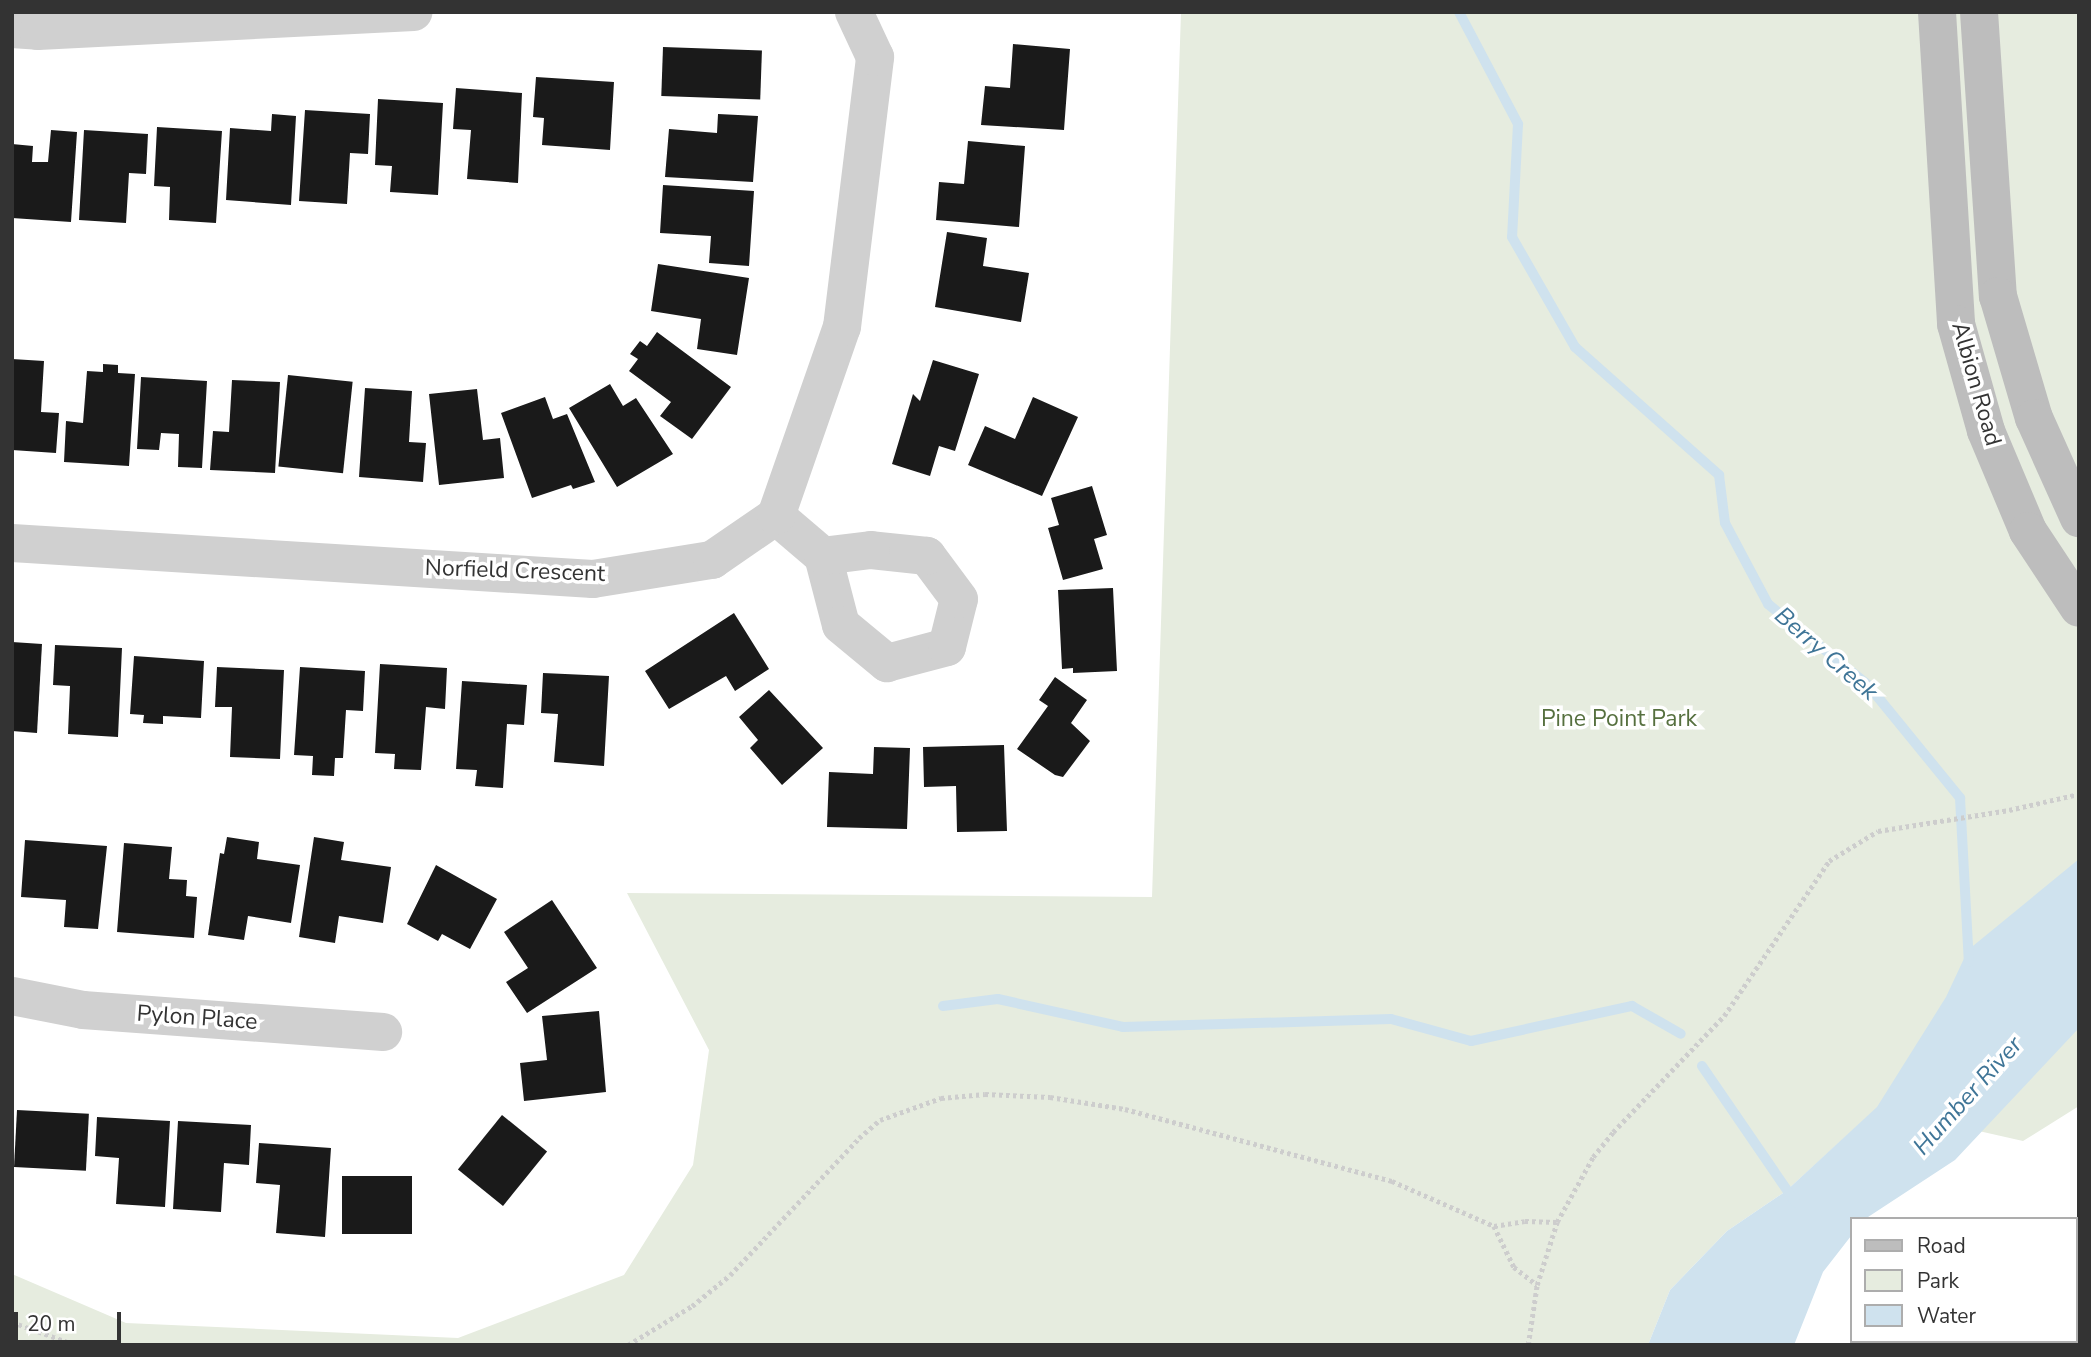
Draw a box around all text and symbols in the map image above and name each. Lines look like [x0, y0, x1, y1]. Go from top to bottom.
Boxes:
street label: Albion Road [1945, 319, 2007, 449]
street label: Norfield Crescent [424, 554, 606, 588]
water label: Berry Creek [1768, 601, 1884, 707]
park label: Pine Point Park [1541, 705, 1697, 733]
street label: Pylon Place [136, 1000, 258, 1036]
water label: Humber River [1907, 1031, 2029, 1161]
legend [1850, 1217, 2077, 1343]
text: Road [1917, 1232, 1966, 1260]
text: Park [1917, 1267, 1959, 1295]
scale bar [18, 1298, 124, 1342]
text: Water [1917, 1302, 1976, 1330]
text: 20 m [27, 1310, 76, 1338]

